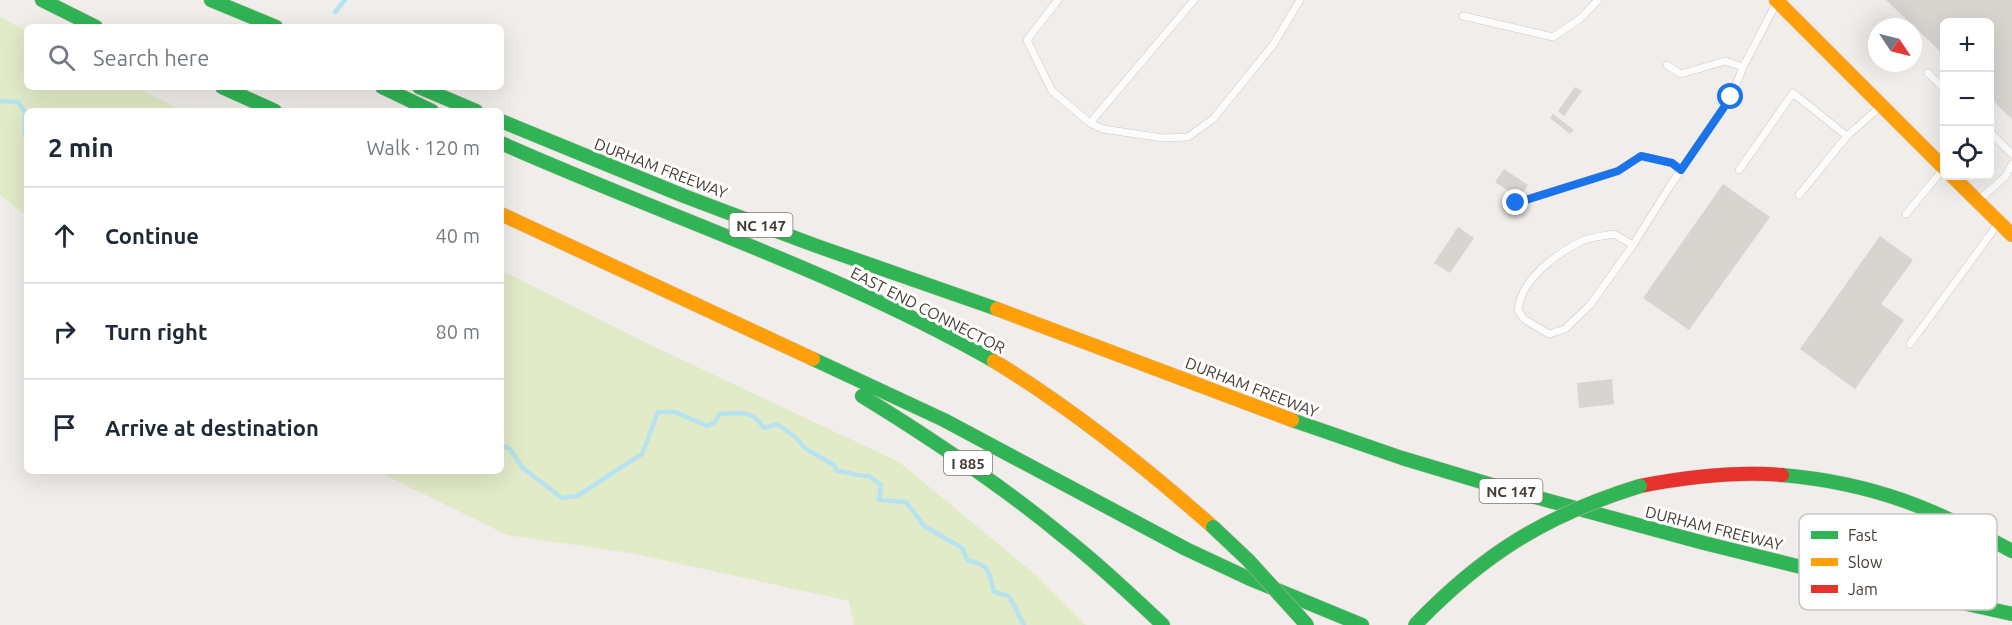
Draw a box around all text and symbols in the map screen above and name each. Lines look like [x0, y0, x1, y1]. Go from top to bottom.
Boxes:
north arrow [1868, 18, 1922, 72]
map controls [1940, 18, 1994, 180]
button: + [1940, 18, 1994, 72]
search box [24, 24, 504, 90]
icon: search [45, 41, 78, 74]
text: Search here [93, 45, 209, 70]
button: − [1940, 72, 1994, 126]
route start [1717, 83, 1743, 109]
button: locate [1940, 126, 1994, 180]
text: 2 min [48, 133, 114, 162]
street label: DURHAM FREEWAY [592, 134, 731, 202]
text: Walk · 120 m [367, 136, 480, 159]
route end [1502, 189, 1528, 215]
road number: NC 147 [730, 213, 792, 237]
icon: ahead [48, 219, 81, 252]
text: Continue [105, 223, 199, 248]
text: 40 m [436, 224, 480, 247]
street label: EAST END CONNECTOR [848, 263, 1008, 357]
icon: right [48, 315, 81, 348]
text: Turn right [105, 319, 207, 344]
text: 80 m [436, 320, 480, 343]
street label: DURHAM FREEWAY [1183, 353, 1322, 421]
icon: arrive [48, 411, 81, 444]
text: Arrive at destination [105, 415, 319, 440]
road number: I 885 [944, 451, 992, 475]
road number: NC 147 [1480, 479, 1543, 503]
street label: DURHAM FREEWAY [1644, 502, 1785, 554]
legend [1799, 514, 1997, 610]
text: Fast [1848, 526, 1878, 544]
text: Slow [1848, 553, 1883, 571]
text: Jam [1848, 580, 1878, 598]

